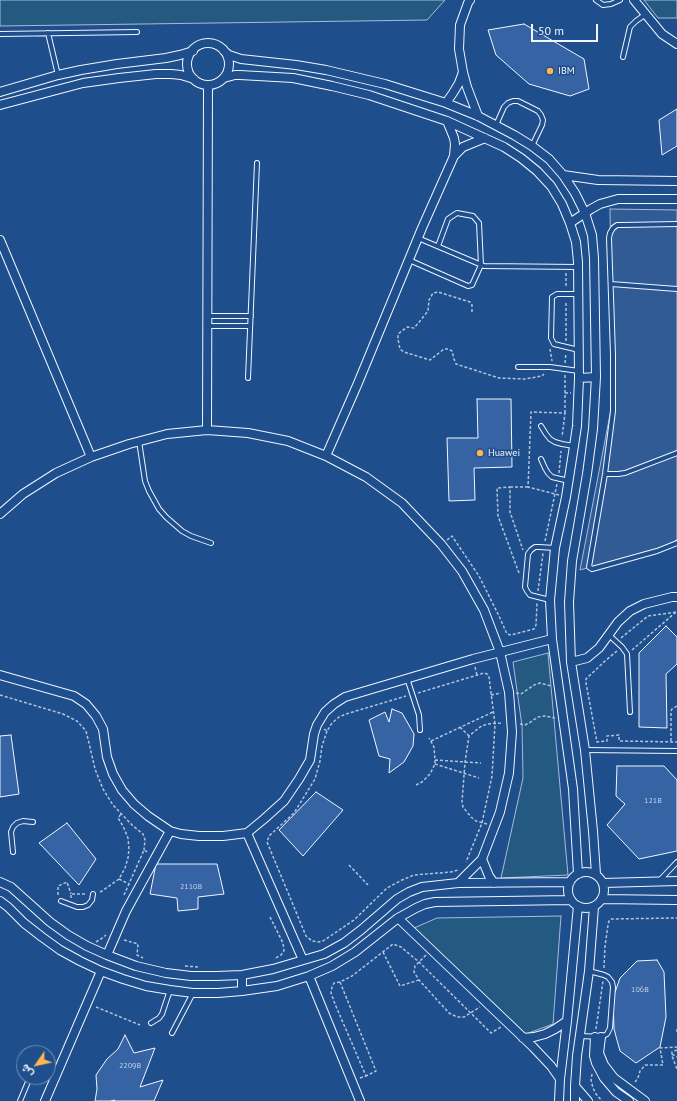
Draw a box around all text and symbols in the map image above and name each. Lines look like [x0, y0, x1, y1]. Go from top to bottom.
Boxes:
scale bar [533, 16, 600, 42]
text: 50 m [538, 23, 564, 38]
place label: IBM [558, 65, 575, 77]
marker: IBM [545, 66, 555, 76]
place label: Huawei [488, 447, 520, 459]
marker: Huawei [475, 448, 485, 458]
house number: 121B [644, 796, 662, 806]
house number: 2110B [180, 882, 202, 892]
house number: 106B [631, 985, 649, 995]
north arrow [16, 1045, 56, 1085]
house number: 2209B [119, 1061, 141, 1071]
text: ش [17, 1062, 36, 1081]

